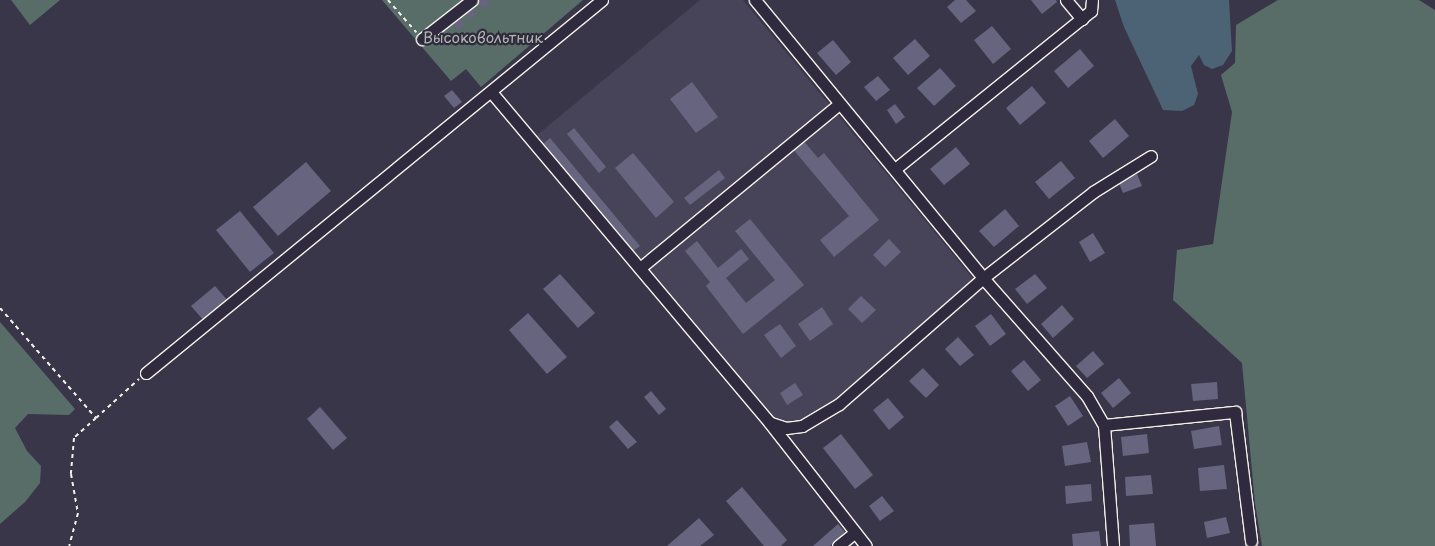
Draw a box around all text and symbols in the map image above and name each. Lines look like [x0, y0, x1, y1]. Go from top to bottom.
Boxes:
park label: Высоковольтник [423, 28, 543, 46]

